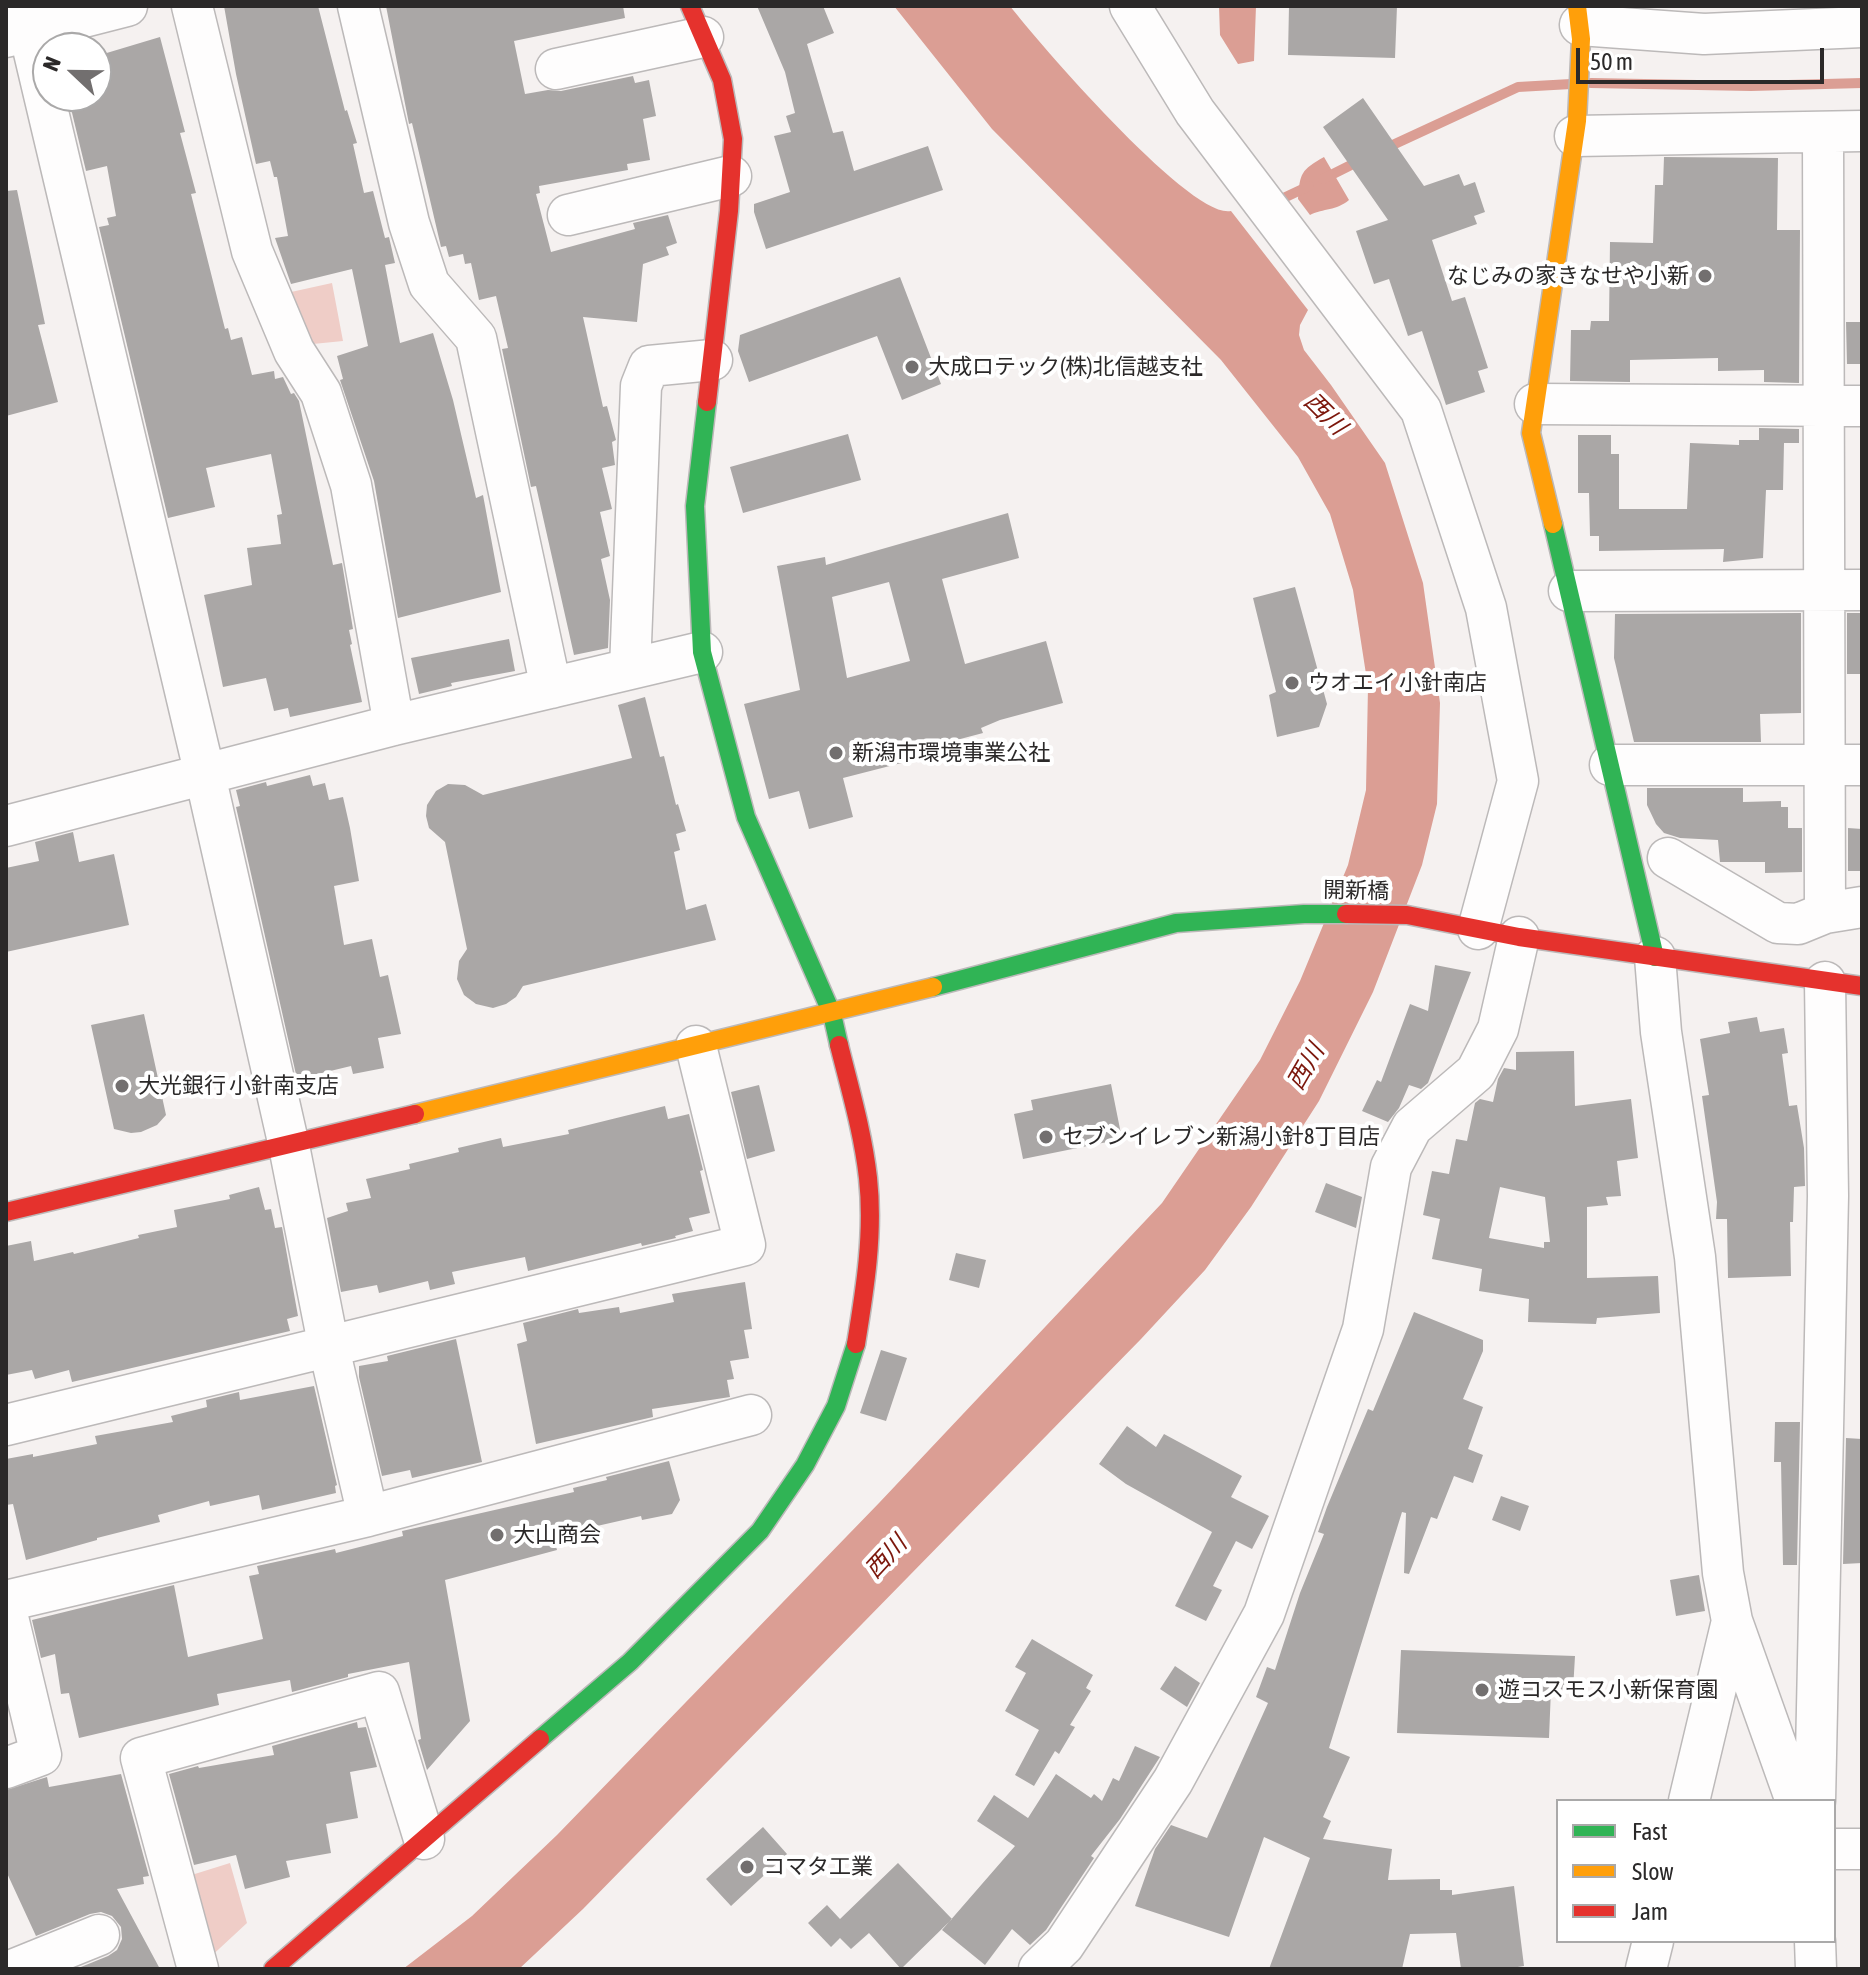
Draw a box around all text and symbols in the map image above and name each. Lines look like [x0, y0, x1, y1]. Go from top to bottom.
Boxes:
north arrow [32, 32, 112, 112]
scale bar [1580, 32, 1828, 82]
text: 50 m [1590, 48, 1633, 75]
text: N [37, 53, 66, 75]
place label: なじみの家きなせや小新 [1447, 263, 1689, 289]
marker: なじみの家きなせや小新 [1696, 267, 1714, 285]
place label: 大成ロテック(株)北信越支社 [928, 354, 1203, 380]
marker: 大成ロテック(株)北信越支社 [903, 358, 921, 376]
water label: 西川 [1298, 387, 1352, 441]
place label: ウオエイ 小針南店 [1308, 670, 1487, 696]
marker: ウオエイ 小針南店 [1283, 674, 1301, 692]
place label: 新潟市環境事業公社 [852, 740, 1050, 766]
marker: 新潟市環境事業公社 [827, 744, 845, 762]
street label: 開新橋 [1323, 877, 1389, 905]
water label: 西川 [1282, 1039, 1330, 1095]
place label: 大光銀行 小針南支店 [138, 1073, 339, 1099]
marker: 大光銀行 小針南支店 [113, 1077, 131, 1095]
place label: セブンイレブン新潟小針8丁目店 [1062, 1124, 1380, 1150]
marker: セブンイレブン新潟小針8丁目店 [1037, 1128, 1055, 1146]
place label: 大山商会 [513, 1522, 601, 1548]
marker: 大山商会 [488, 1526, 506, 1544]
water label: 西川 [859, 1530, 913, 1584]
place label: 遊コスモス小新保育園 [1498, 1677, 1718, 1703]
marker: 遊コスモス小新保育園 [1473, 1681, 1491, 1699]
legend [1556, 1799, 1836, 1943]
text: Fast [1632, 1818, 1668, 1845]
place label: コマタ工業 [763, 1854, 873, 1880]
marker: コマタ工業 [738, 1858, 756, 1876]
text: Slow [1632, 1858, 1674, 1885]
text: Jam [1632, 1898, 1668, 1925]

